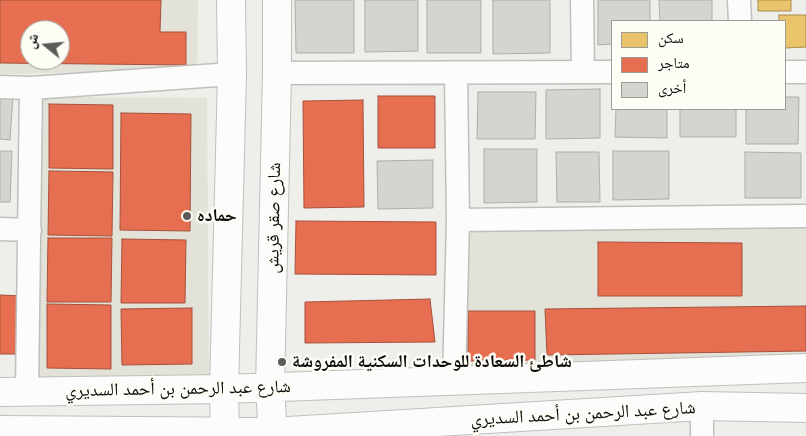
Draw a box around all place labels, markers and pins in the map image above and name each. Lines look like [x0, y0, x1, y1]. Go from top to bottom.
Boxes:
place label: حماده [197, 205, 237, 227]
marker: حماده [181, 210, 193, 222]
place label: شاطئ السعادة للوحدات السكنية المفروشة [292, 351, 572, 373]
marker: شاطئ السعادة للوحدات السكنية المفروشة [276, 356, 288, 368]

